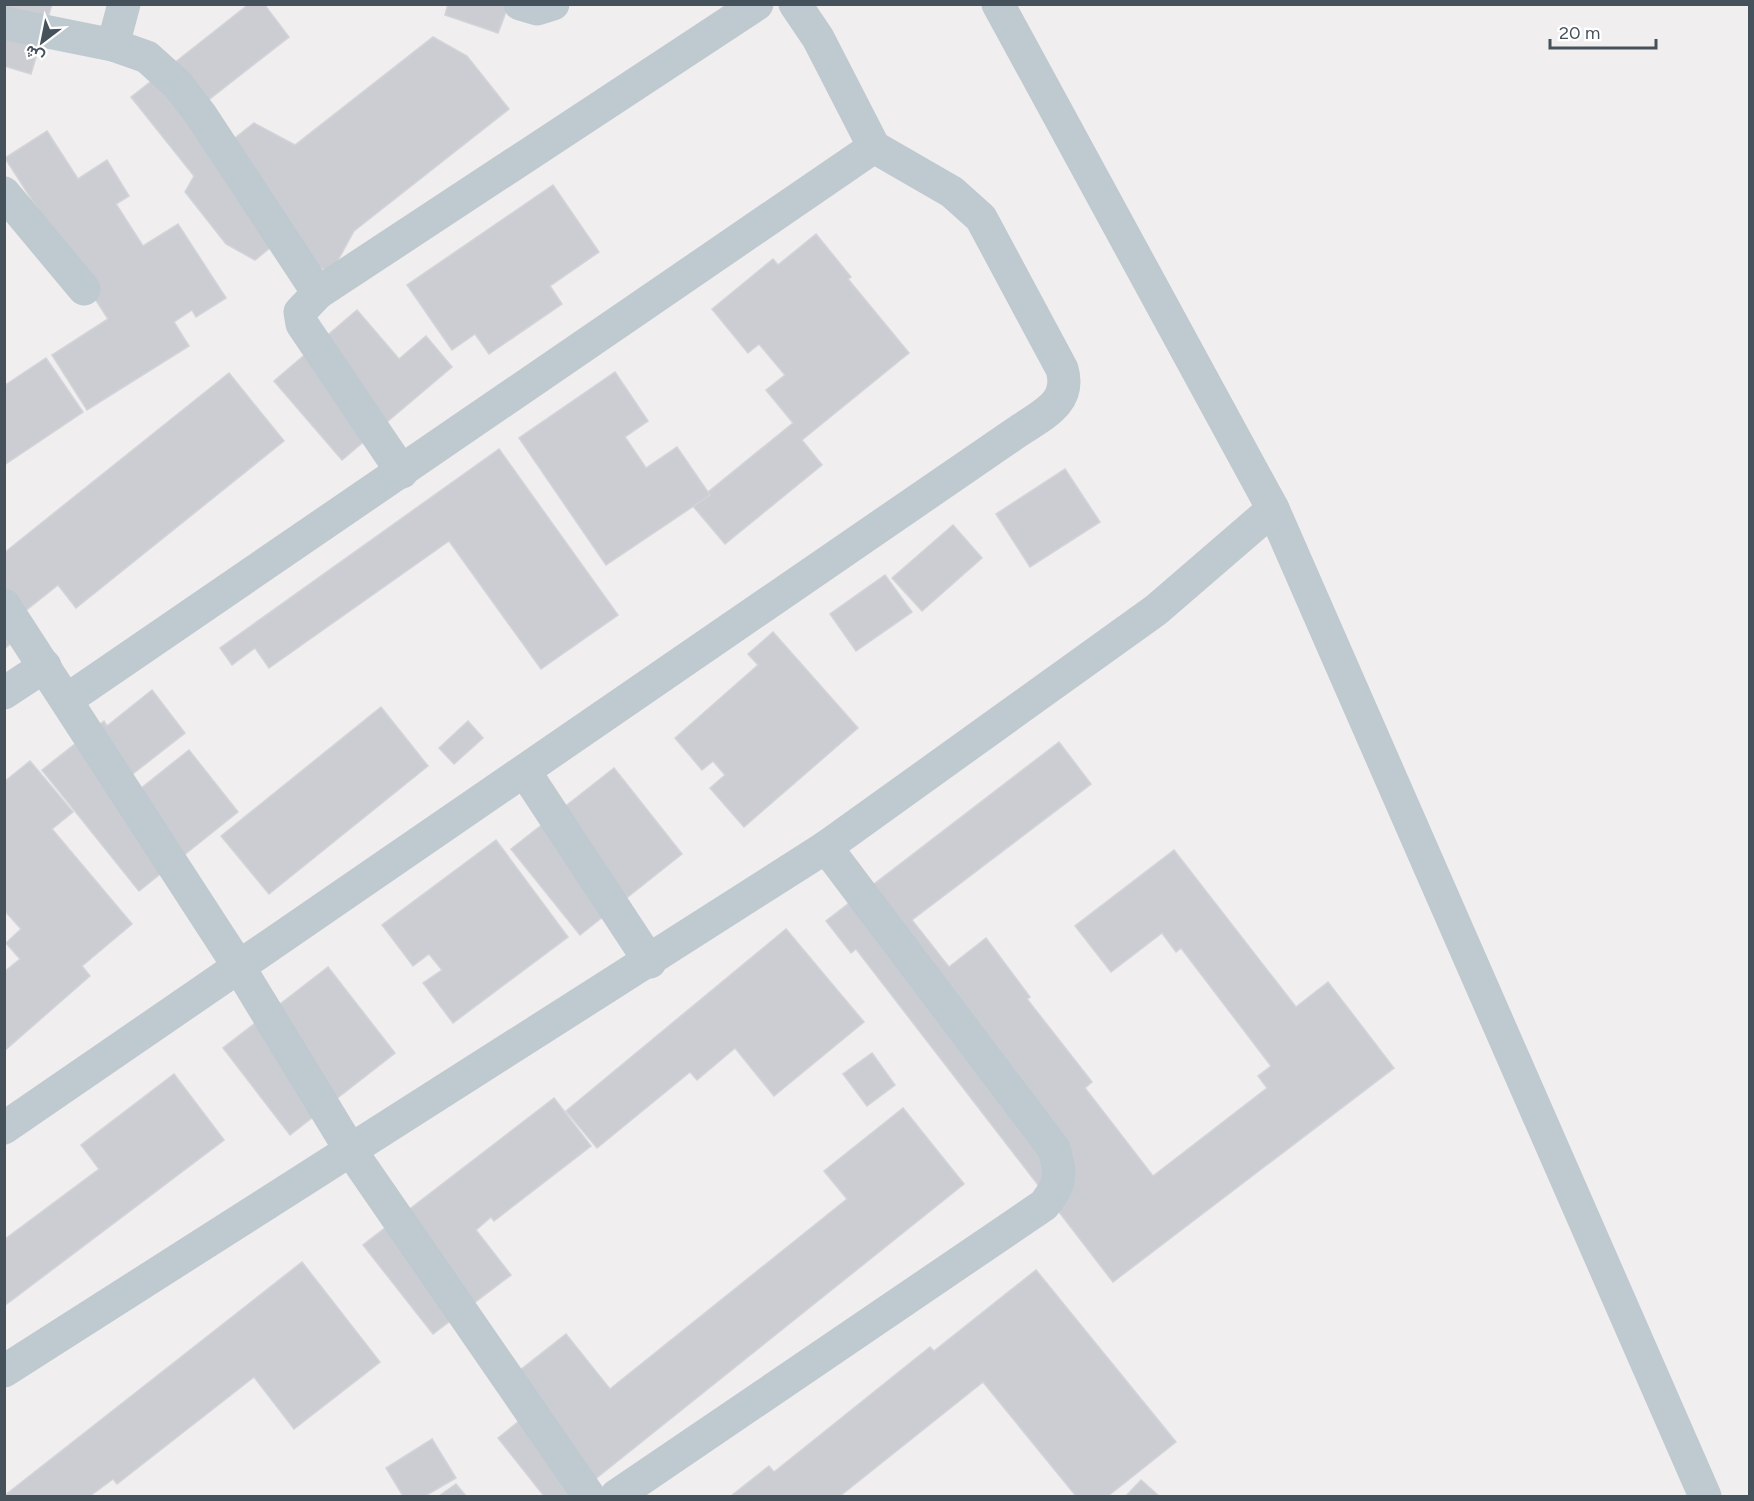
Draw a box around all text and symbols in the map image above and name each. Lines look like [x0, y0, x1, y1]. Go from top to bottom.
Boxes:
north arrow [12, 12, 72, 72]
scale bar [1550, 12, 1656, 50]
text: 20 m [1559, 22, 1600, 44]
text: ش [21, 41, 48, 67]

